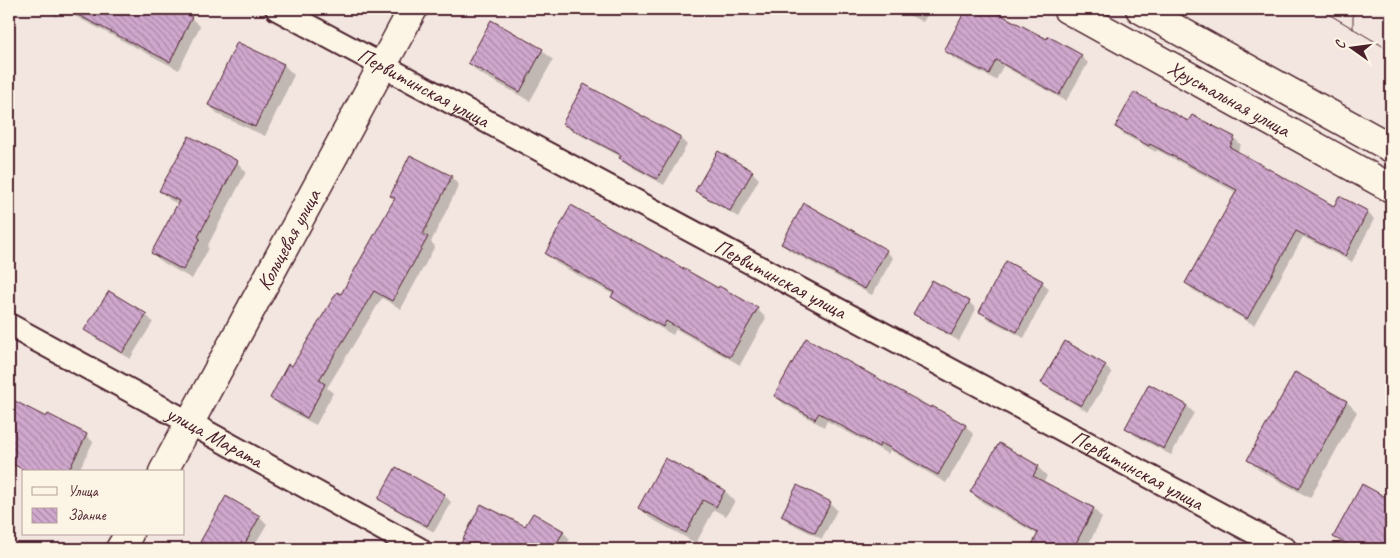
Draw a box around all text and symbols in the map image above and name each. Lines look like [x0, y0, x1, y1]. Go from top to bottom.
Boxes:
north arrow [1328, 22, 1378, 72]
text: С [1331, 38, 1349, 50]
street label: Первитинская улица [353, 42, 495, 134]
street label: Хрустальная улица [1163, 54, 1296, 144]
street label: Кольцевая улица [251, 183, 327, 295]
street label: Первитинская улица [710, 233, 852, 325]
street label: улица Марата [160, 399, 269, 475]
street label: Первитинская улица [1067, 424, 1209, 516]
legend [22, 470, 185, 536]
text: Улица [68, 482, 99, 501]
text: Здание [68, 506, 107, 525]

